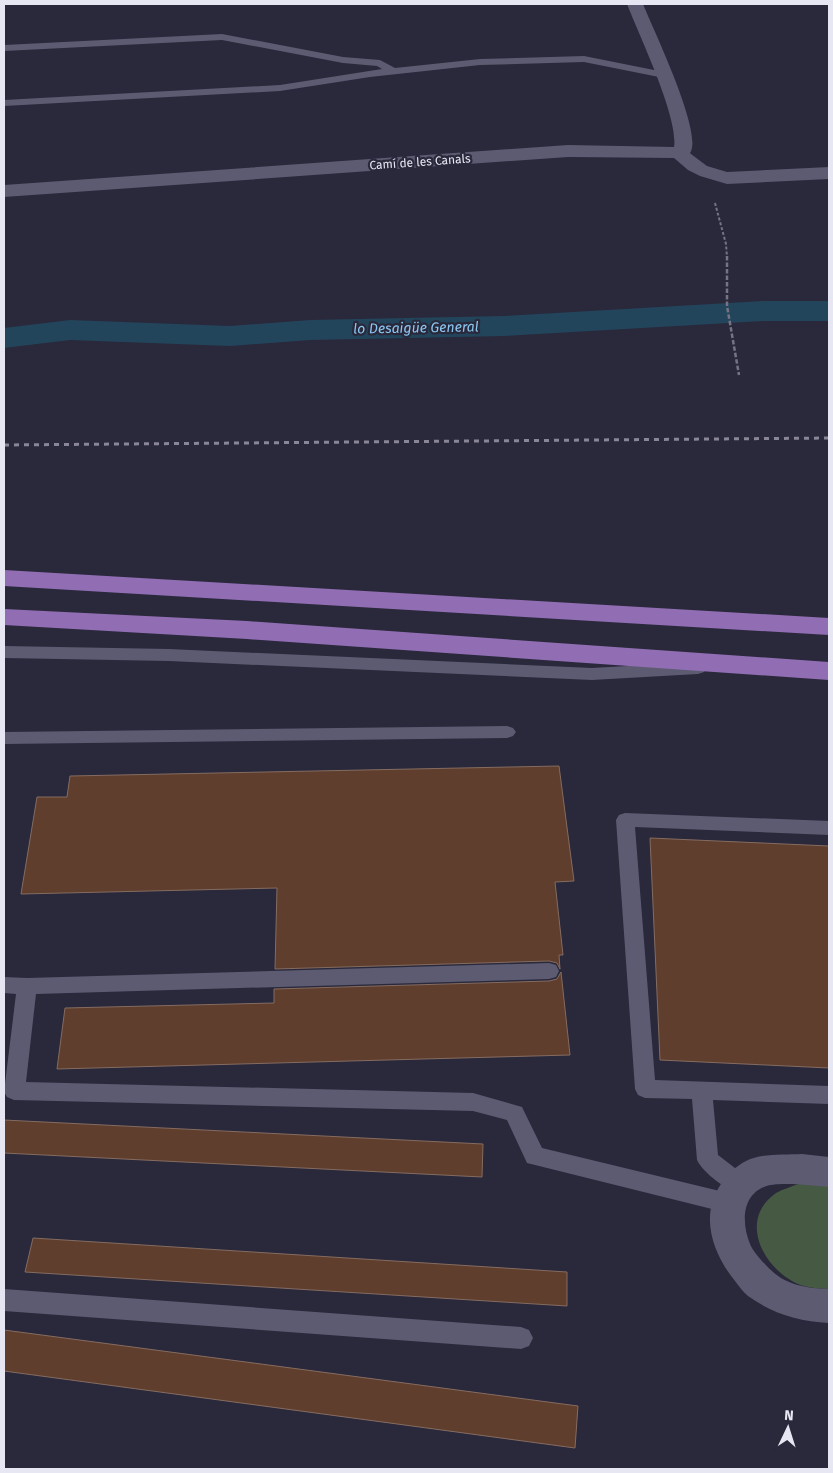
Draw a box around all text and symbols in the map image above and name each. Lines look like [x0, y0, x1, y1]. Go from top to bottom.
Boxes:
street label: Camí de les Canals [369, 151, 471, 173]
water label: lo Desaigüe General [353, 318, 479, 338]
north arrow [763, 1403, 813, 1453]
text: N [784, 1407, 794, 1424]

